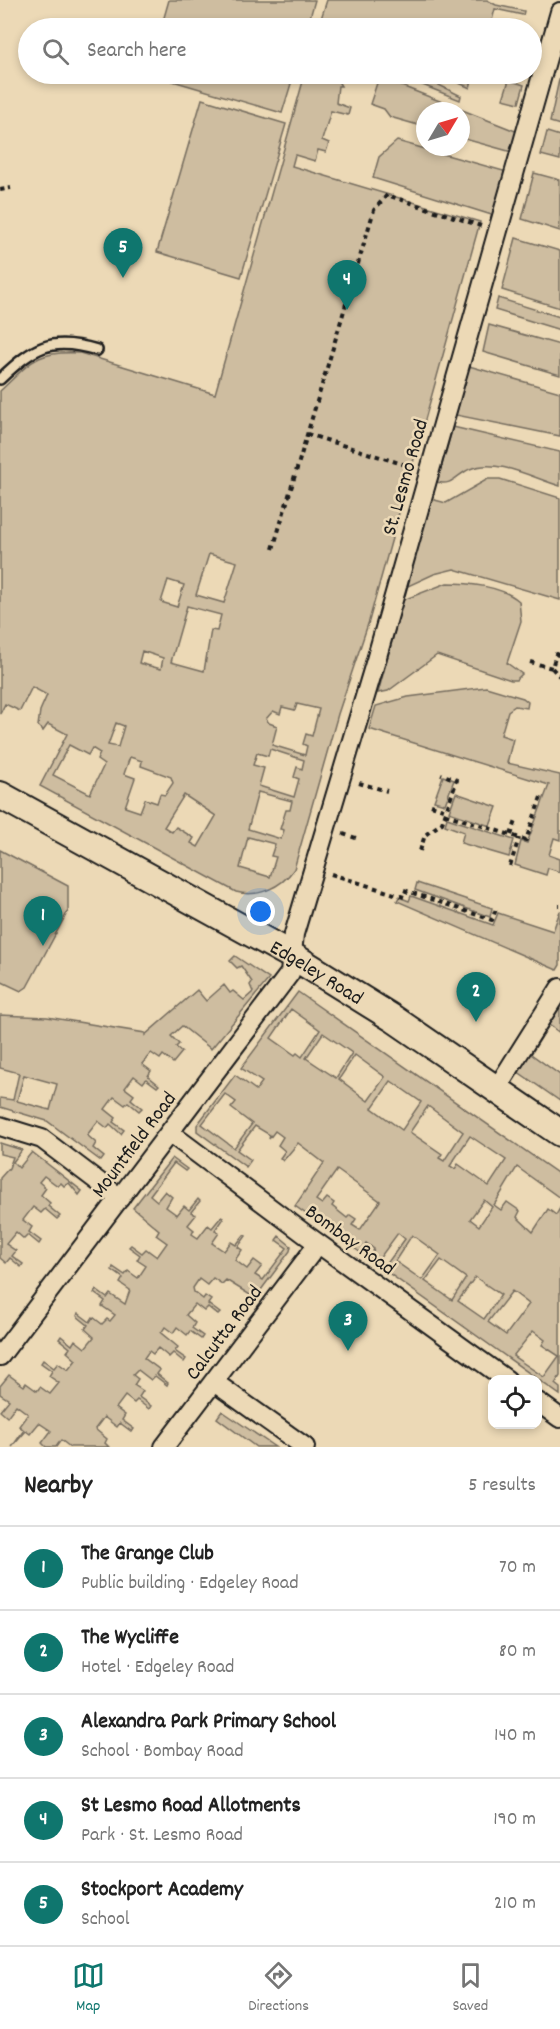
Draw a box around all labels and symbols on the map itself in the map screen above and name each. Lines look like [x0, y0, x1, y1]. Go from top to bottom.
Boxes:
north arrow [416, 102, 470, 156]
pin: 5 [104, 228, 142, 278]
pin: 4 [328, 260, 366, 310]
street label: St. Lesmo Road [376, 416, 438, 540]
pin: 1 [24, 896, 63, 946]
your location [246, 897, 275, 926]
street label: Edgeley Road [264, 934, 368, 1014]
pin: 2 [456, 972, 496, 1022]
street label: Mountfield Road [85, 1086, 185, 1205]
street label: Bombay Road [298, 1198, 401, 1284]
street label: Calcutta Road [180, 1280, 271, 1388]
pin: 3 [328, 1302, 368, 1351]

